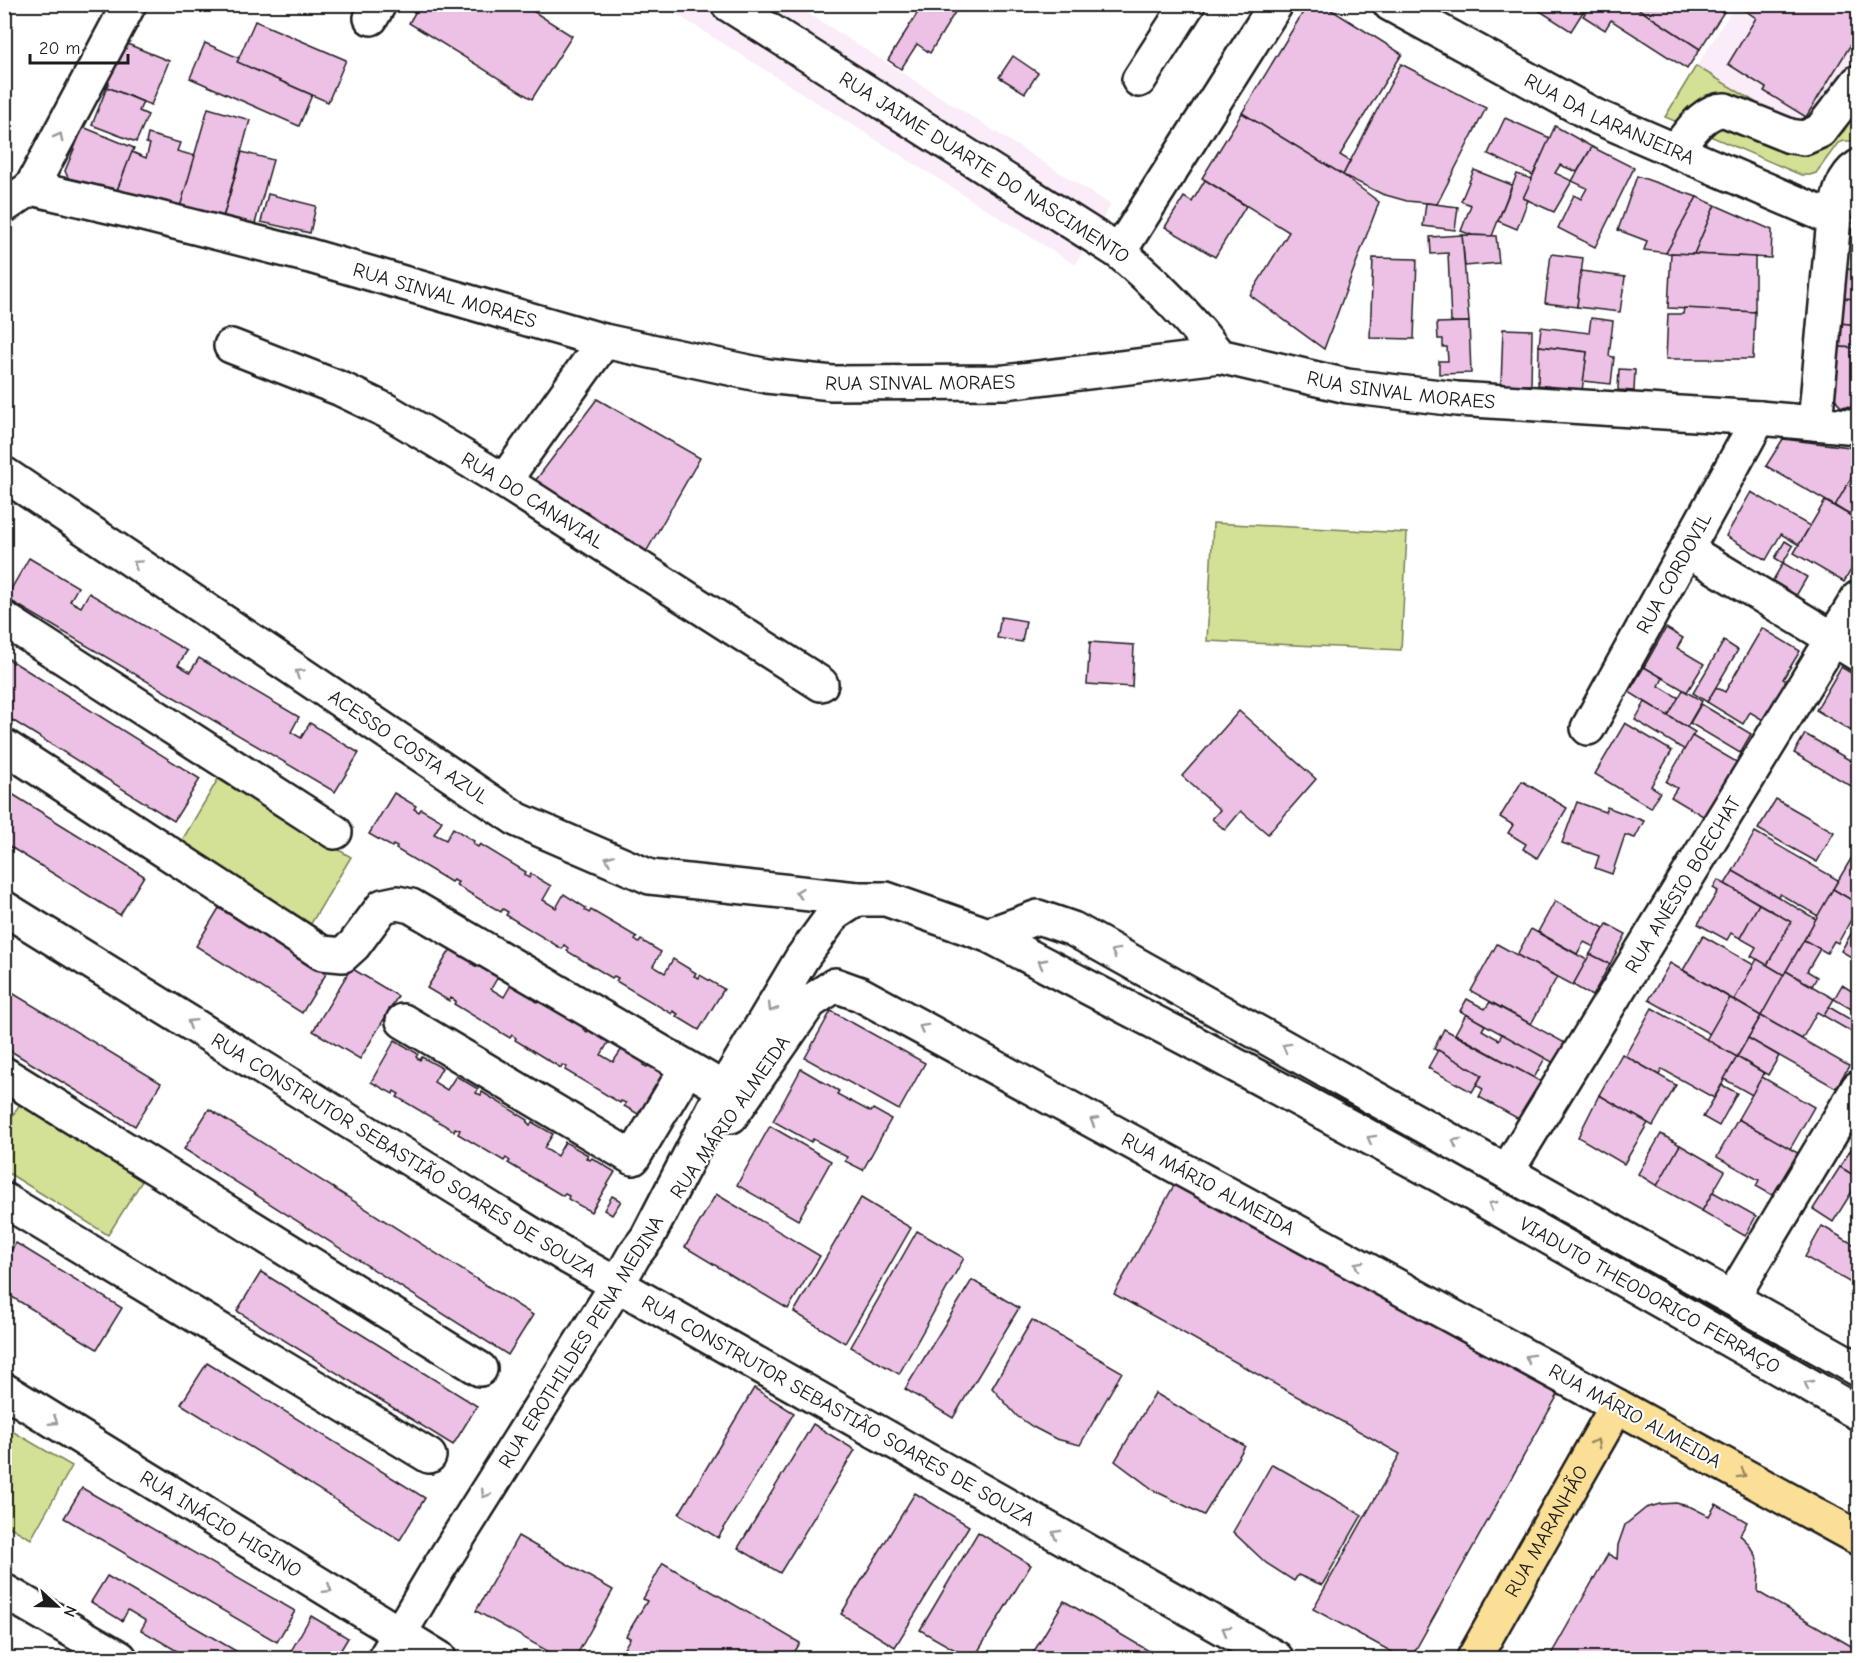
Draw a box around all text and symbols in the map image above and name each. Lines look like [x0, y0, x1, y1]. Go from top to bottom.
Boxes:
scale bar [30, 27, 128, 65]
text: 20 m [39, 38, 80, 59]
street label: RUA JAIME DUARTE DO NASCIMENTO [835, 66, 1134, 268]
street label: RUA DA LARANJEIRA [1521, 68, 1698, 169]
one-way arrow [52, 132, 63, 143]
street label: RUA SINVAL MORAES [350, 258, 539, 332]
street label: RUA SINVAL MORAES [1305, 366, 1496, 413]
street label: RUA SINVAL MORAES [824, 369, 1016, 395]
street label: RUA DO CANAVIAL [457, 447, 608, 554]
street label: RUA CORDOVIL [1631, 509, 1716, 637]
one-way arrow [133, 560, 144, 571]
one-way arrow [294, 669, 305, 680]
street label: ACESSO COSTA AZUL [324, 685, 493, 809]
street label: RUA ANÉSIO BOECHAT [1620, 791, 1746, 977]
one-way arrow [604, 855, 615, 867]
one-way arrow [794, 887, 804, 900]
one-way arrow [1111, 948, 1122, 959]
one-way arrow [1037, 959, 1048, 970]
one-way arrow [768, 1002, 780, 1012]
one-way arrow [187, 1019, 197, 1031]
one-way arrow [919, 1024, 929, 1035]
street label: RUA CONSTRUTOR SEBASTIÃO SOARES DE SOUZA [207, 1028, 601, 1282]
street label: RUA MÁRIO ALMEIDA [664, 1030, 795, 1203]
one-way arrow [1281, 1043, 1292, 1054]
one-way arrow [1090, 1117, 1100, 1128]
street label: RUA MÁRIO ALMEIDA [1118, 1127, 1299, 1240]
one-way arrow [1367, 1135, 1377, 1146]
one-way arrow [1452, 1138, 1462, 1149]
one-way arrow [1488, 1201, 1498, 1213]
street label: RUA EROTHILDES PENA MEDINA [493, 1212, 668, 1472]
street label: VIADUTO THEODORICO FERRAÇO [1516, 1212, 1784, 1378]
one-way arrow [1353, 1261, 1364, 1272]
street label: RUA CONSTRUTOR SEBASTIÃO SOARES DE SOUZA [638, 1290, 1039, 1531]
one-way arrow [1525, 1354, 1535, 1365]
street label: RUA MÁRIO ALMEIDA [1545, 1358, 1726, 1473]
one-way arrow [1803, 1380, 1814, 1391]
one-way arrow [48, 1414, 58, 1426]
one-way arrow [1589, 1439, 1600, 1449]
street label: RUA MARANHÃO [1500, 1461, 1593, 1601]
street label: RUA INÁCIO HIGINO [136, 1465, 306, 1582]
one-way arrow [1736, 1467, 1746, 1478]
one-way arrow [481, 1488, 493, 1498]
one-way arrow [1052, 1530, 1062, 1541]
north arrow [27, 1576, 87, 1636]
one-way arrow [322, 1581, 332, 1593]
text: N [60, 1603, 80, 1619]
one-way arrow [1221, 1626, 1232, 1637]

